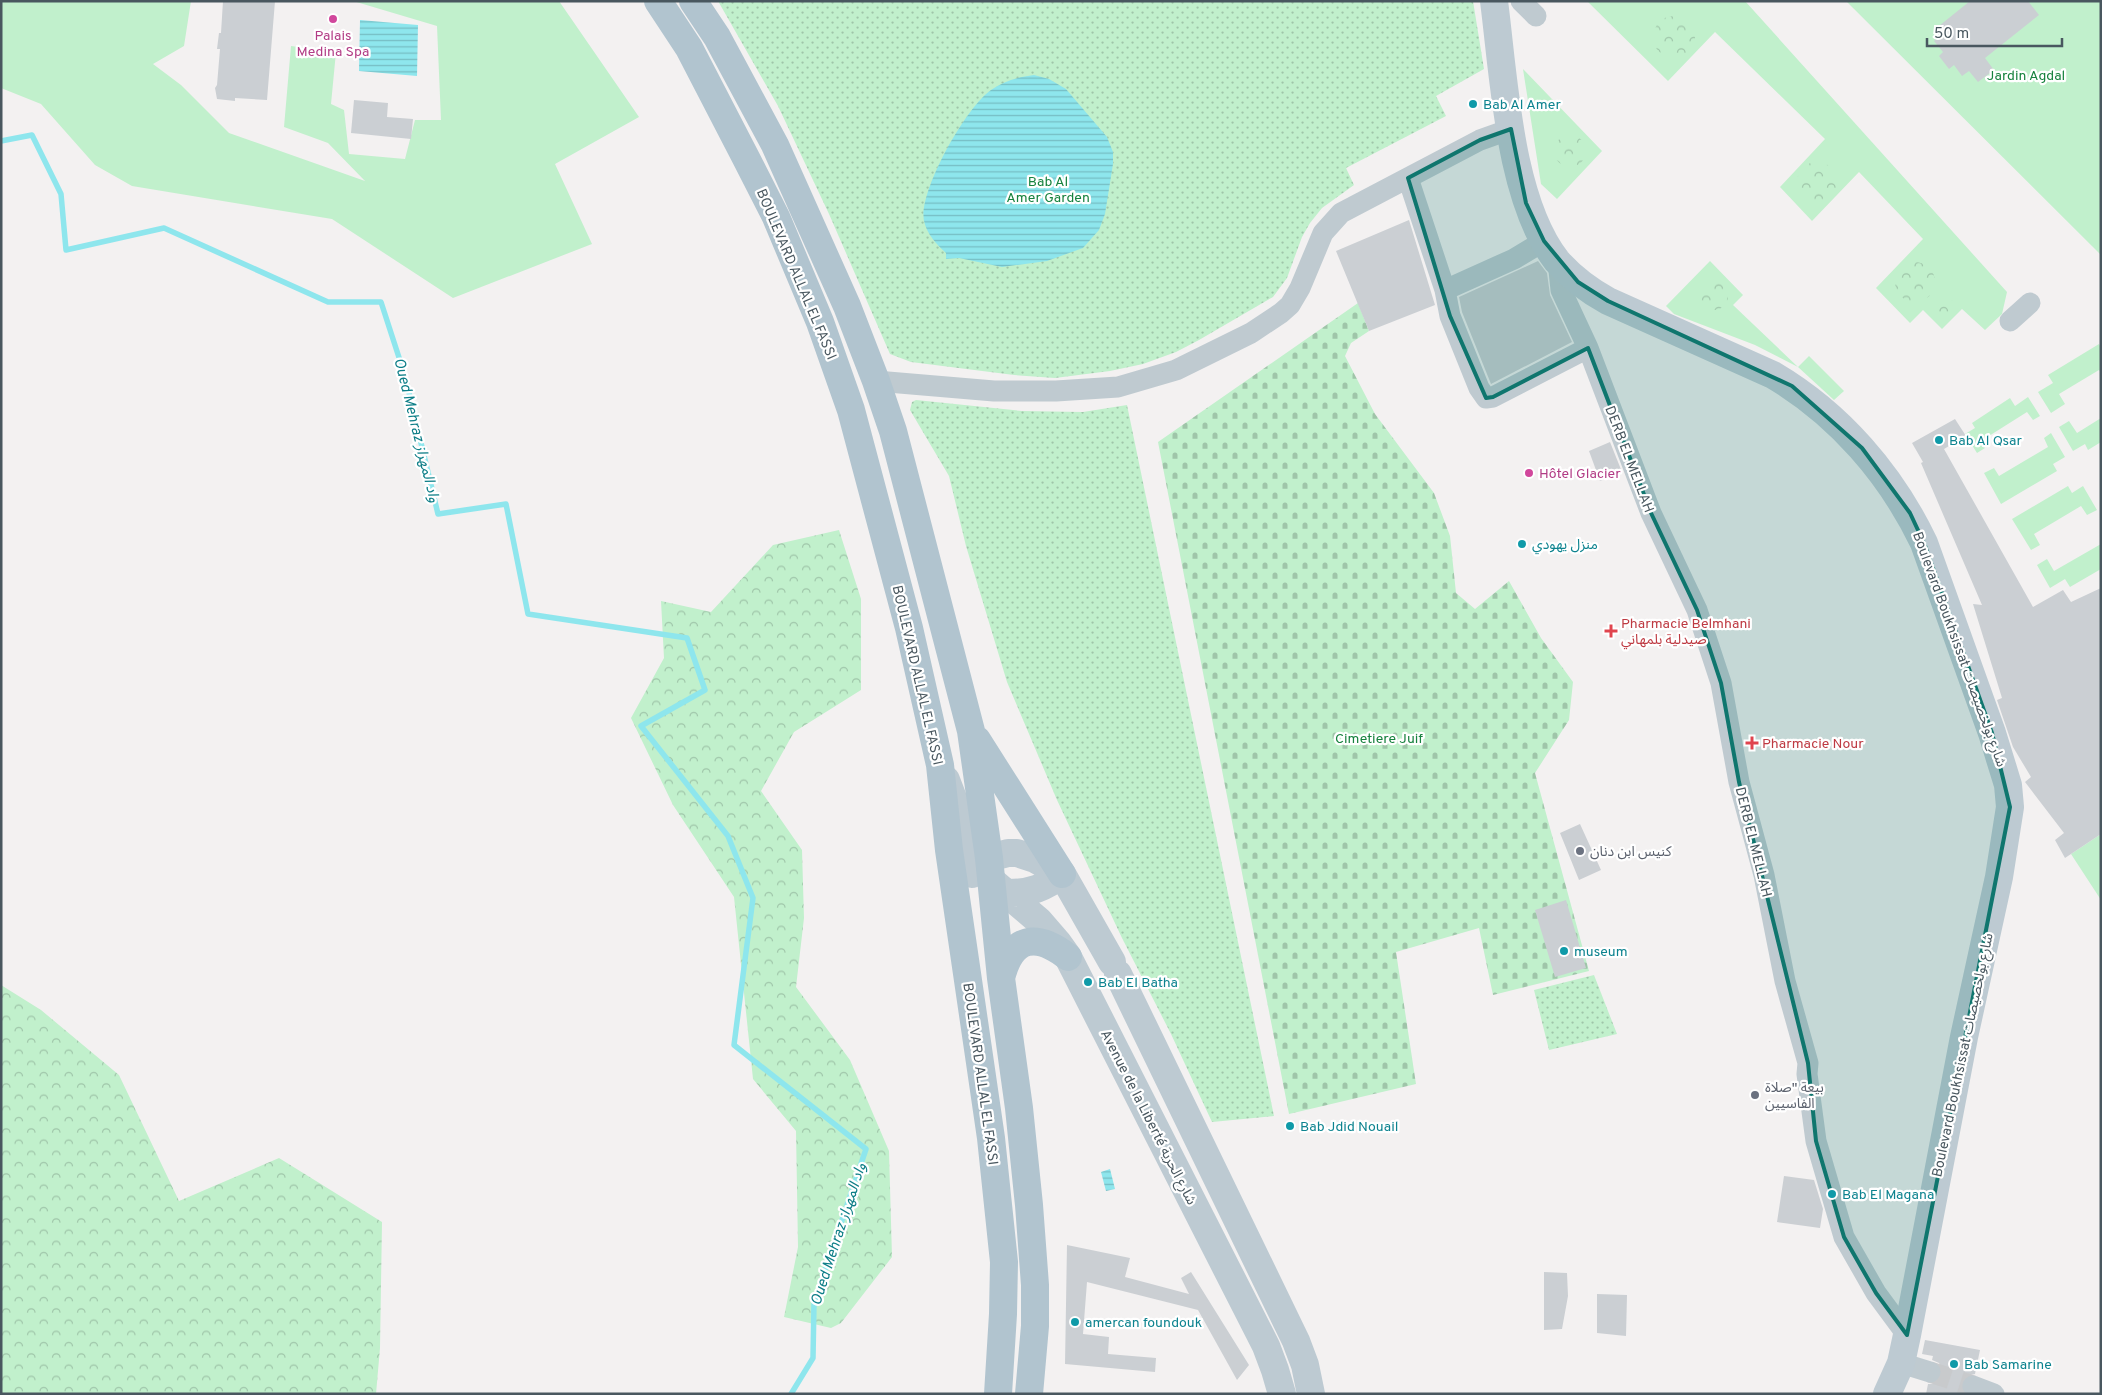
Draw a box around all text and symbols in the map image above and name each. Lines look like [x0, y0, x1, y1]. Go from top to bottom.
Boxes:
marker: Palais Medina Spa [327, 13, 339, 25]
scale bar [1927, 15, 2062, 47]
text: 50 m [1934, 25, 1969, 44]
place label: Palais Medina Spa [297, 28, 369, 61]
park label: Jardin Agdal [1987, 68, 2065, 85]
place label: Bab Al Amer [1483, 97, 1561, 114]
marker: Bab Al Amer [1467, 98, 1479, 110]
park label: Bab Al Amer Garden [1006, 174, 1090, 207]
street label: BOULEVARD ALLAL EL FASSI [752, 187, 839, 363]
water label: Oued Mehraz واد المهراز [388, 356, 443, 505]
street label: DERB EL MELLAH [1600, 404, 1657, 515]
place label: Bab Al Qsar [1949, 433, 2023, 450]
marker: Bab Al Qsar [1933, 434, 1945, 446]
place label: Hôtel Glacier [1539, 466, 1621, 483]
marker: Hôtel Glacier [1523, 467, 1535, 479]
street label: Boulevard Boukhsissat شارع بولخصيصات [1907, 530, 2009, 770]
place label: منزل يهودي [1532, 537, 1598, 555]
marker: منزل يهودي [1516, 538, 1528, 550]
street label: BOULEVARD ALLAL EL FASSI [888, 584, 946, 767]
place label: Pharmacie Belmhani صيدلية بلمهاني [1621, 616, 1751, 650]
marker: Pharmacie Belmhani صيدلية بلمهاني [1605, 625, 1617, 637]
park label: Cimetiere Juif [1335, 731, 1423, 748]
place label: Pharmacie Nour [1762, 736, 1864, 753]
marker: Pharmacie Nour [1746, 737, 1758, 749]
street label: DERB EL MELLAH [1731, 785, 1774, 899]
place label: كنيس ابن دنان [1590, 844, 1672, 861]
marker: كنيس ابن دنان [1574, 845, 1586, 857]
street label: Boulevard Boukhsissat شارع بولخصيصات [1929, 932, 1999, 1179]
place label: museum [1574, 944, 1628, 961]
marker: museum [1558, 945, 1570, 957]
place label: Bab El Batha [1098, 975, 1178, 992]
marker: Bab El Batha [1082, 976, 1094, 988]
street label: BOULEVARD ALLAL EL FASSI [958, 982, 1001, 1166]
street label: Avenue de la Liberté شارع الحرية [1095, 1027, 1199, 1209]
place label: بيعة "صلاة الفاسيين [1765, 1080, 1824, 1113]
marker: بيعة "صلاة الفاسيين [1749, 1089, 1761, 1101]
place label: Bab Jdid Nouail [1300, 1119, 1398, 1136]
marker: Bab Jdid Nouail [1284, 1120, 1296, 1132]
water label: Oued Mehraz واد المهراز [807, 1161, 872, 1308]
place label: Bab El Magana [1842, 1187, 1934, 1204]
marker: Bab El Magana [1826, 1188, 1838, 1200]
place label: amercan foundouk [1085, 1315, 1202, 1332]
marker: amercan foundouk [1069, 1316, 1081, 1328]
place label: Bab Samarine [1964, 1357, 2052, 1374]
marker: Bab Samarine [1948, 1358, 1960, 1370]

